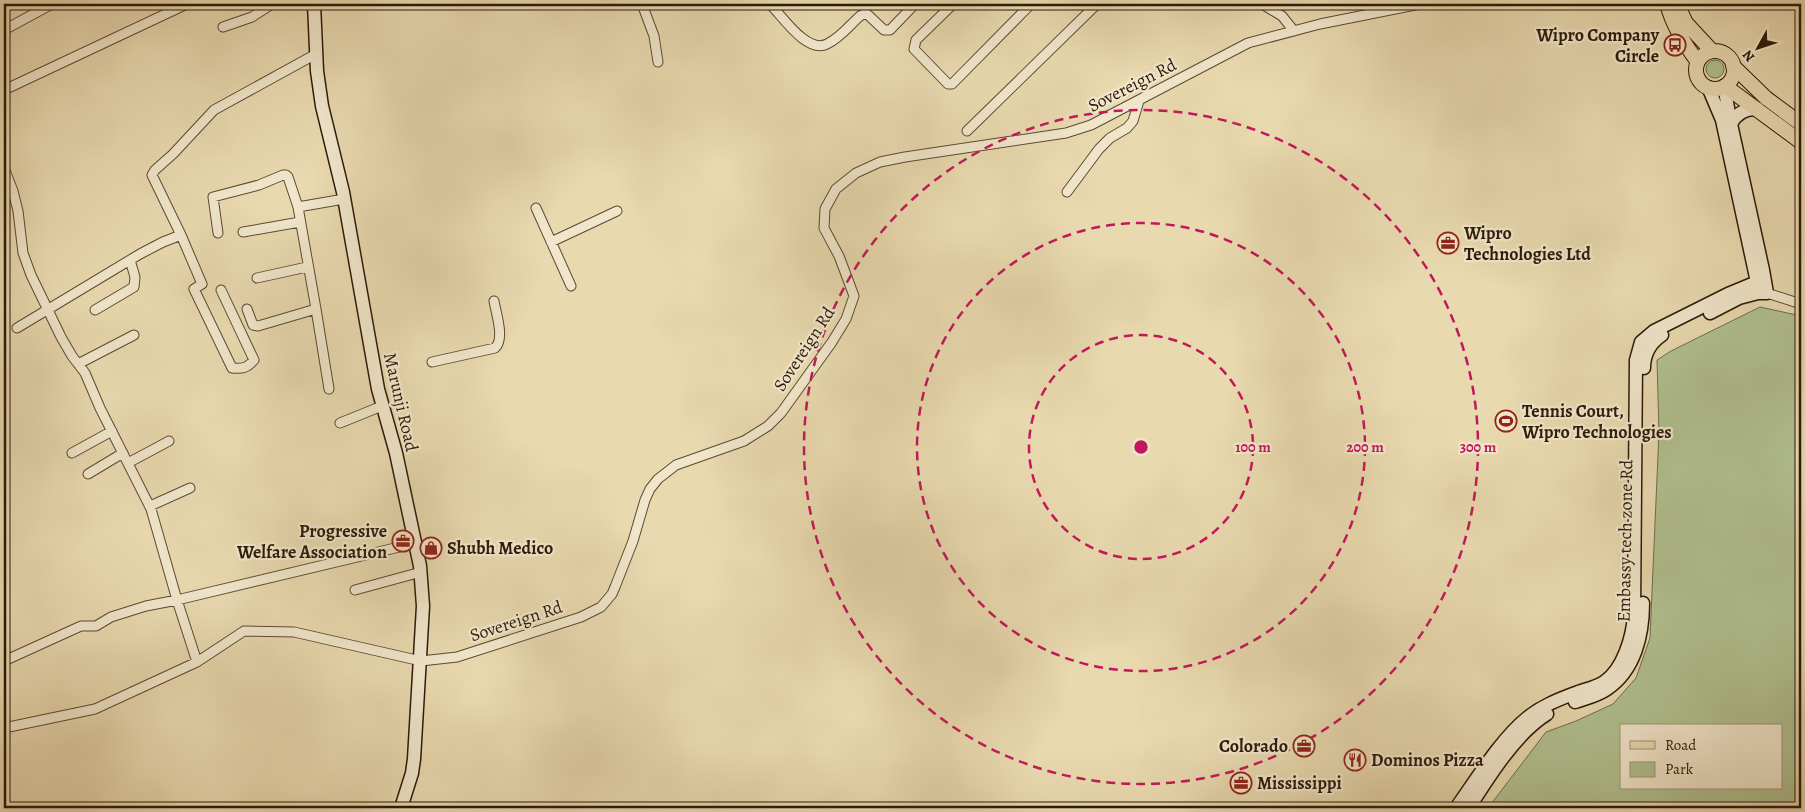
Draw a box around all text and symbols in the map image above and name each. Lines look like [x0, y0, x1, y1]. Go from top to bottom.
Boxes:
north arrow [1732, 22, 1782, 72]
place label: Wipro Company Circle [1535, 23, 1660, 68]
bus stop icon: Wipro Company Circle [1663, 33, 1687, 57]
text: N [1738, 46, 1759, 66]
street label: Sovereign Rd [1084, 52, 1181, 118]
place label: Wipro Technologies Ltd [1463, 221, 1591, 266]
office icon: Wipro Technologies Ltd [1436, 231, 1460, 255]
street label: Sovereign Rd [768, 302, 840, 396]
street label: Marunji Road [378, 350, 424, 454]
place label: Tennis Court, Wipro Technologies [1521, 399, 1672, 444]
sports icon: Tennis Court, Wipro Technologies [1494, 409, 1518, 433]
text: 100 m [1235, 437, 1271, 457]
text: 200 m [1346, 437, 1384, 457]
text: 300 m [1460, 437, 1497, 457]
centre of rings [1132, 438, 1150, 456]
street label: Embassy tech zone Rd [1612, 459, 1638, 622]
place label: Progressive Welfare Association [236, 519, 387, 564]
office icon: Progressive Welfare Association [391, 529, 415, 553]
shop icon: Shubh Medico [419, 536, 443, 560]
place label: Shubh Medico [447, 536, 553, 560]
street label: Sovereign Rd [467, 595, 566, 647]
legend [1620, 724, 1782, 790]
place label: Colorado [1219, 734, 1288, 758]
office icon: Colorado [1292, 734, 1316, 758]
text: Road [1665, 735, 1697, 755]
restaurant icon: Dominos Pizza [1343, 748, 1367, 772]
place label: Dominos Pizza [1371, 748, 1484, 772]
text: Park [1665, 759, 1694, 779]
office icon: Mississippi [1229, 771, 1253, 795]
place label: Mississippi [1257, 771, 1342, 795]

